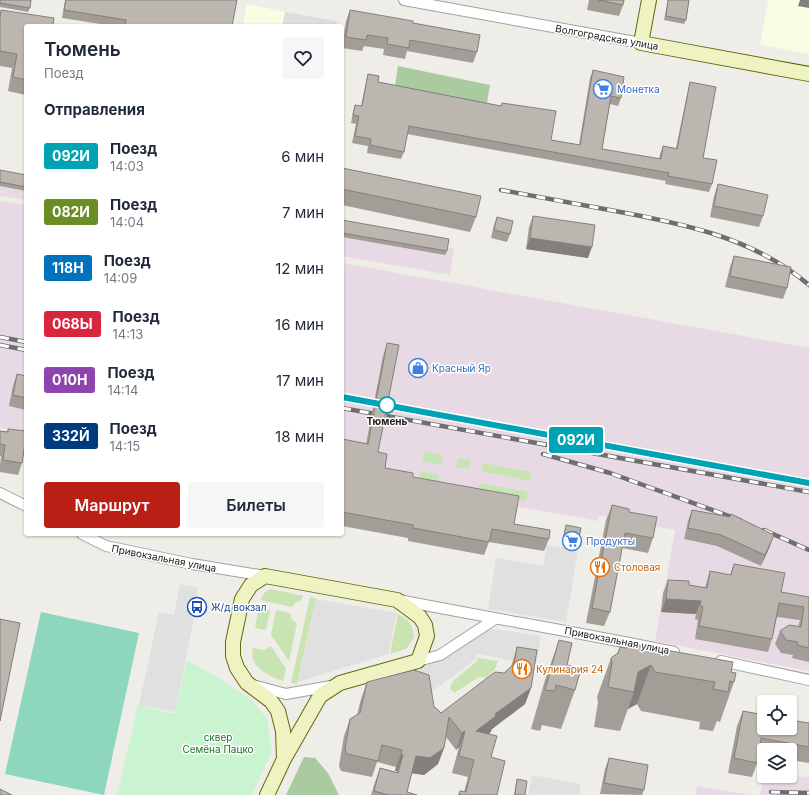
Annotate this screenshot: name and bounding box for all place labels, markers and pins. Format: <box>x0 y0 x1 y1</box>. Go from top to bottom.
supermarket icon: Монетка <box>592 78 614 100</box>
place label: Монетка <box>617 83 660 95</box>
shop icon: Красный Яр <box>407 357 429 379</box>
place label: Красный Яр <box>432 362 491 374</box>
marker: Тюмень <box>378 396 396 414</box>
place label: Тюмень <box>367 415 408 427</box>
supermarket icon: Продукты <box>561 530 583 552</box>
place label: Продукты <box>586 535 635 547</box>
restaurant icon: Столовая <box>589 556 611 578</box>
place label: Столовая <box>614 561 660 573</box>
bus stop icon: Ж/д вокзал <box>186 596 208 618</box>
place label: Ж/д вокзал <box>211 601 266 613</box>
restaurant icon: Кулинария 24 <box>511 658 533 680</box>
place label: Кулинария 24 <box>536 663 603 675</box>

